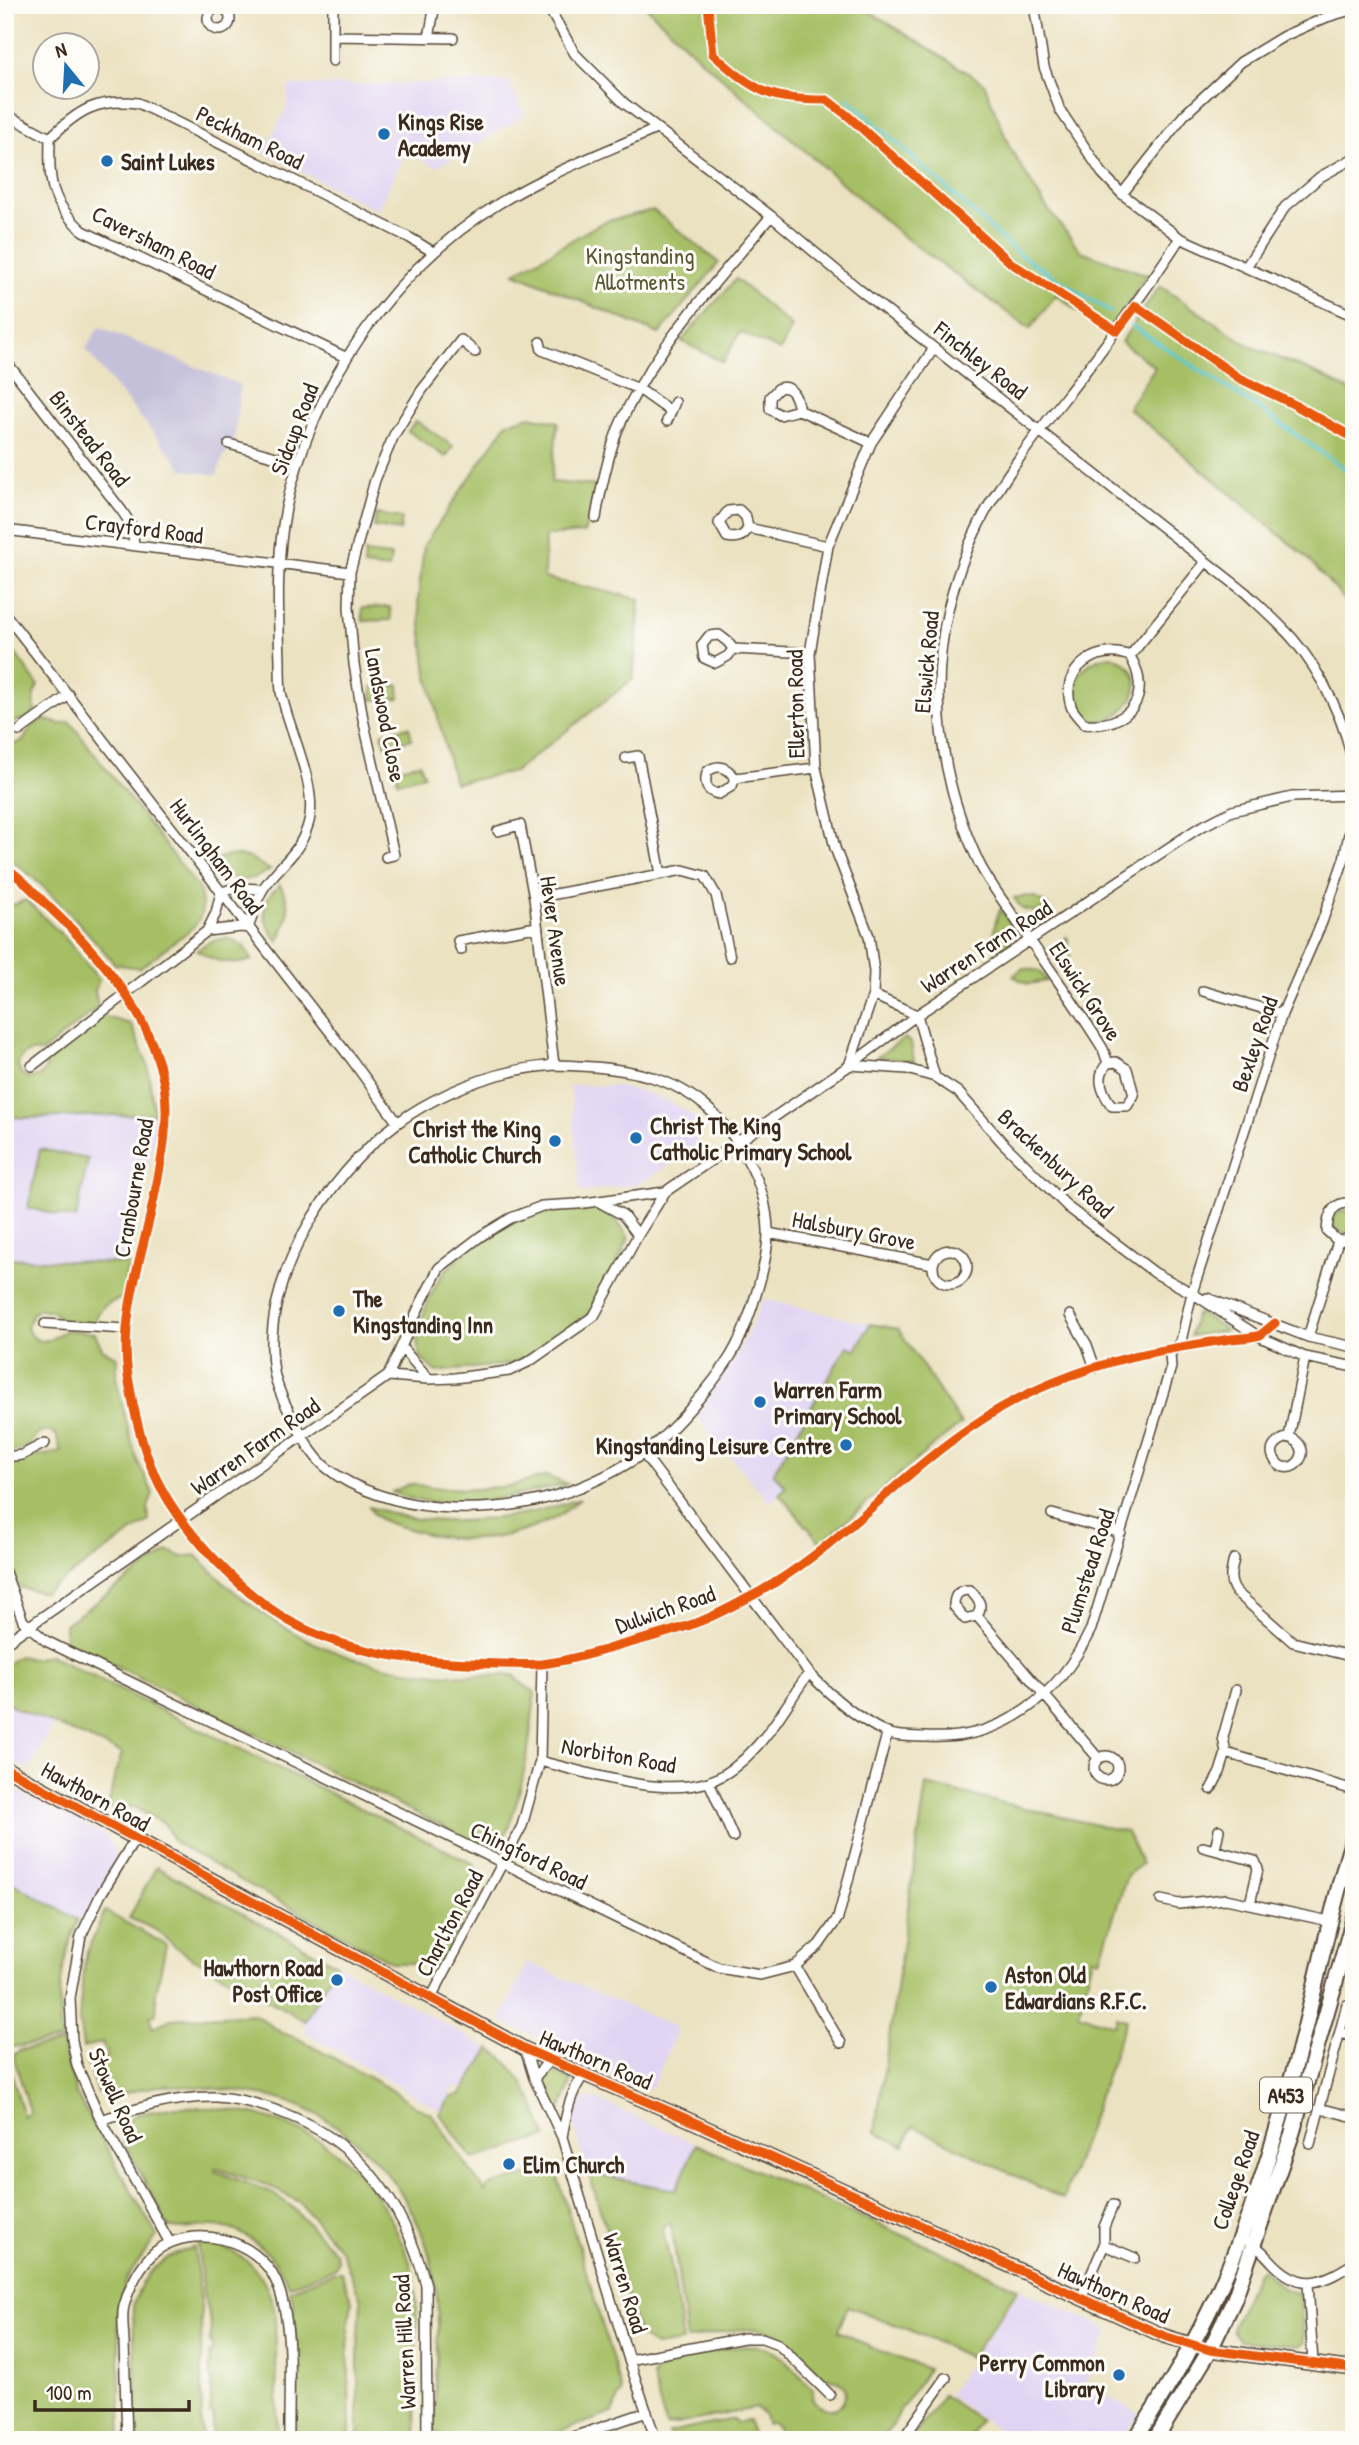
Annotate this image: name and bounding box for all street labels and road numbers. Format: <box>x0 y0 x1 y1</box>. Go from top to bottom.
street label: Peckham Road <box>191 98 309 176</box>
street label: Caversham Road <box>87 198 221 286</box>
street label: Finchley Road <box>927 313 1034 406</box>
street label: Sidcup Road <box>262 379 326 479</box>
street label: Binstead Road <box>43 383 137 493</box>
street label: Crayford Road <box>83 505 205 551</box>
street label: Elswick Road <box>906 610 946 714</box>
street label: Landswood Close <box>358 646 414 784</box>
street label: Ellerton Road <box>779 649 811 759</box>
street label: Hurlingham Road <box>163 792 271 920</box>
street label: Hever Avenue <box>533 874 579 988</box>
street label: Warren Farm Road <box>914 892 1058 1000</box>
street label: Elswick Grove <box>1042 936 1130 1046</box>
street label: Bexley Road <box>1223 992 1285 1096</box>
street label: Brackenbury Road <box>991 1101 1121 1225</box>
street label: Cranbourne Road <box>106 1116 160 1260</box>
street label: Halsbury Grove <box>790 1203 918 1257</box>
street label: Warren Farm Road <box>184 1390 326 1502</box>
street label: Plumstead Road <box>1052 1505 1122 1637</box>
street label: Dulwich Road <box>611 1577 719 1641</box>
street label: Norbiton Road <box>559 1730 679 1780</box>
street label: Hawthorn Road <box>36 1753 156 1839</box>
street label: Chingford Road <box>465 1813 593 1897</box>
street label: Charlton Road <box>408 1864 490 1982</box>
street label: Hawthorn Road <box>535 2021 657 2097</box>
street label: Stowell Road <box>81 2043 151 2147</box>
road number: A453 <box>1260 2078 1312 2112</box>
street label: College Road <box>1204 2126 1266 2234</box>
street label: Warren Road <box>596 2229 656 2337</box>
street label: Hawthorn Road <box>1053 2254 1175 2330</box>
street label: Warren Hill Road <box>385 2274 423 2410</box>

